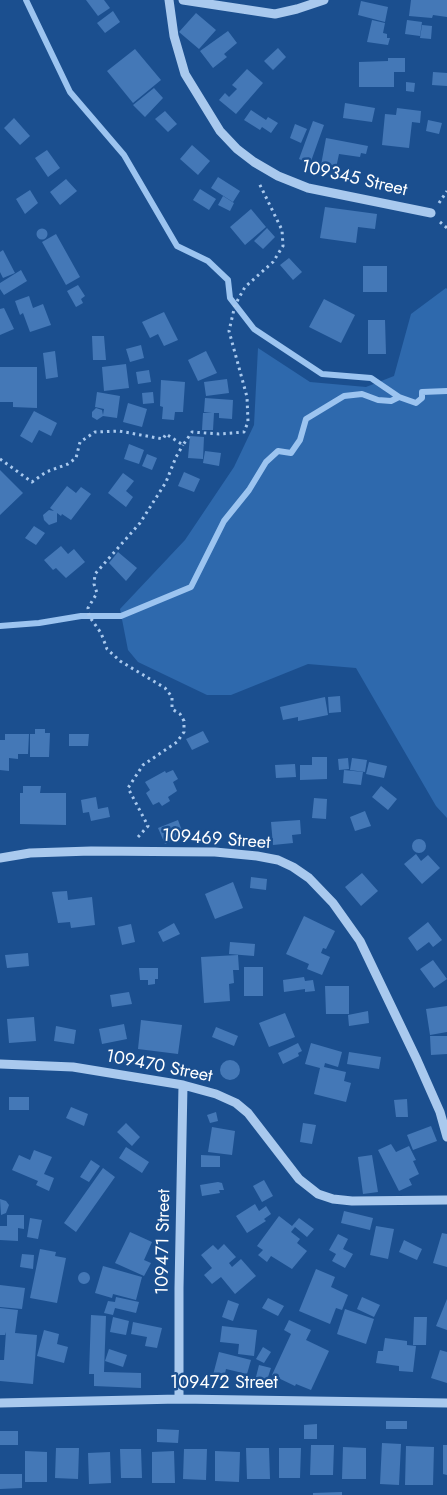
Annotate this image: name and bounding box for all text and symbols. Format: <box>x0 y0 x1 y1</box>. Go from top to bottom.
street label: 109345 Street <box>299 156 409 202</box>
street label: 109469 Street <box>161 825 271 855</box>
street label: 109470 Street <box>104 1046 214 1088</box>
street label: 109471 Street <box>152 1189 176 1295</box>
street label: 109472 Street <box>170 1373 278 1395</box>

